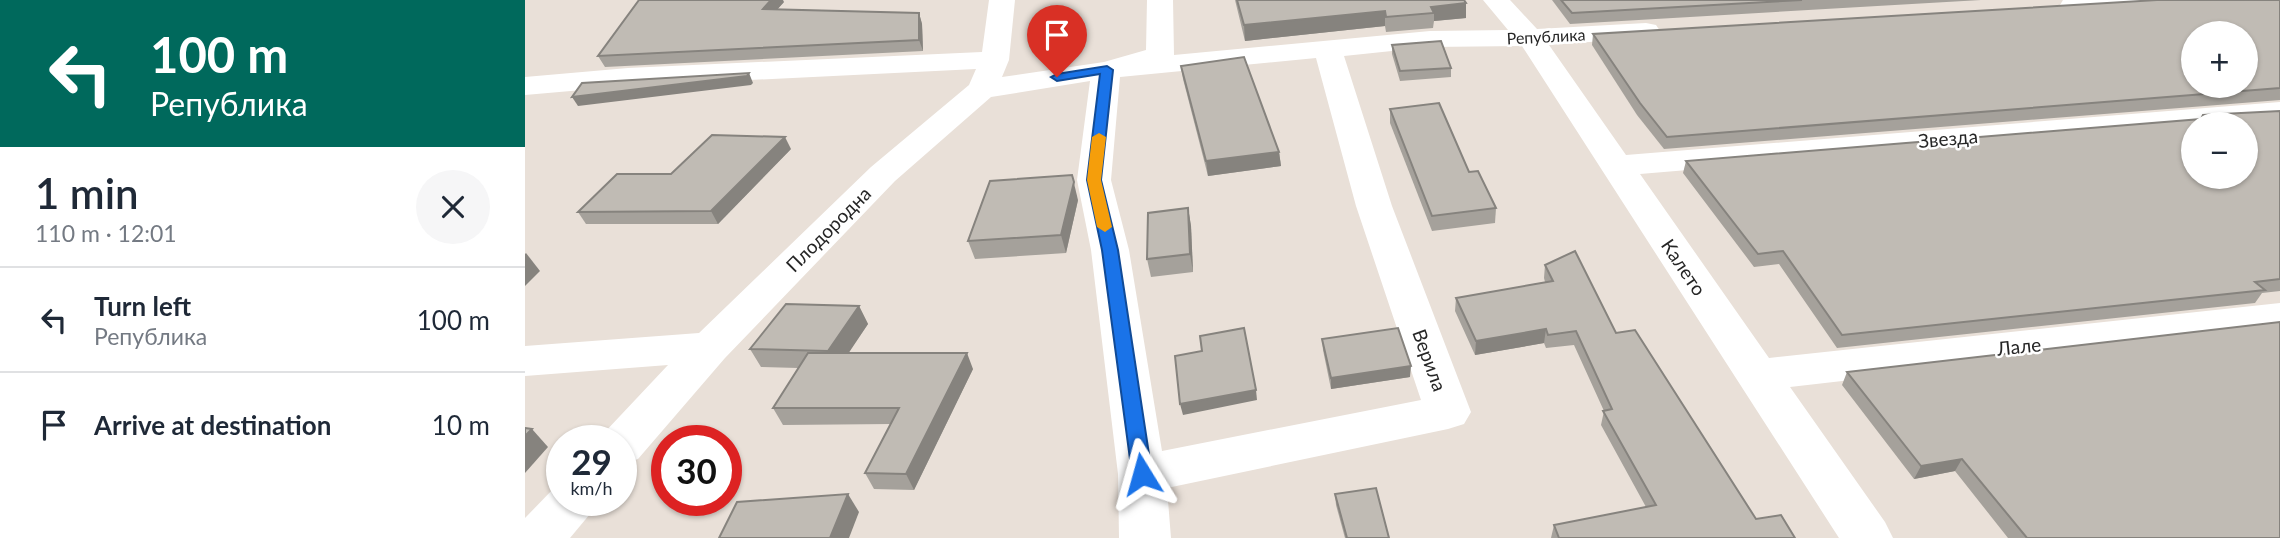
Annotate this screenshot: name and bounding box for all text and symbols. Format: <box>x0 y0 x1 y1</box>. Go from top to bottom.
pin <box>1027 5 1087 77</box>
icon: arrive <box>1038 16 1076 54</box>
map controls <box>2181 21 2258 189</box>
button: + <box>2181 21 2258 98</box>
street label: Република <box>1506 24 1586 48</box>
text: 100 m <box>150 25 288 83</box>
icon: left <box>35 28 126 119</box>
text: Република <box>150 84 308 123</box>
button: − <box>2181 112 2258 189</box>
street label: Звезда <box>1917 124 1979 152</box>
text: 1 min <box>35 168 139 218</box>
button: close <box>416 170 490 244</box>
street label: Плодородна <box>781 182 875 276</box>
text: 110 m · 12:01 <box>35 219 177 247</box>
street label: Калето <box>1657 234 1711 300</box>
text: Turn left <box>94 290 191 322</box>
icon: left <box>35 301 73 339</box>
text: 100 m <box>417 304 490 336</box>
text: Република <box>94 322 207 350</box>
street label: Верила <box>1408 326 1452 394</box>
street label: Лале <box>1995 332 2042 360</box>
icon: arrive <box>35 406 73 444</box>
text: Arrive at destination <box>94 409 331 441</box>
text: 10 m <box>432 409 490 441</box>
speed limit sign: 30 <box>651 425 742 516</box>
position arrow <box>1105 437 1179 511</box>
text: 29 <box>571 440 612 482</box>
text: km/h <box>570 477 613 499</box>

